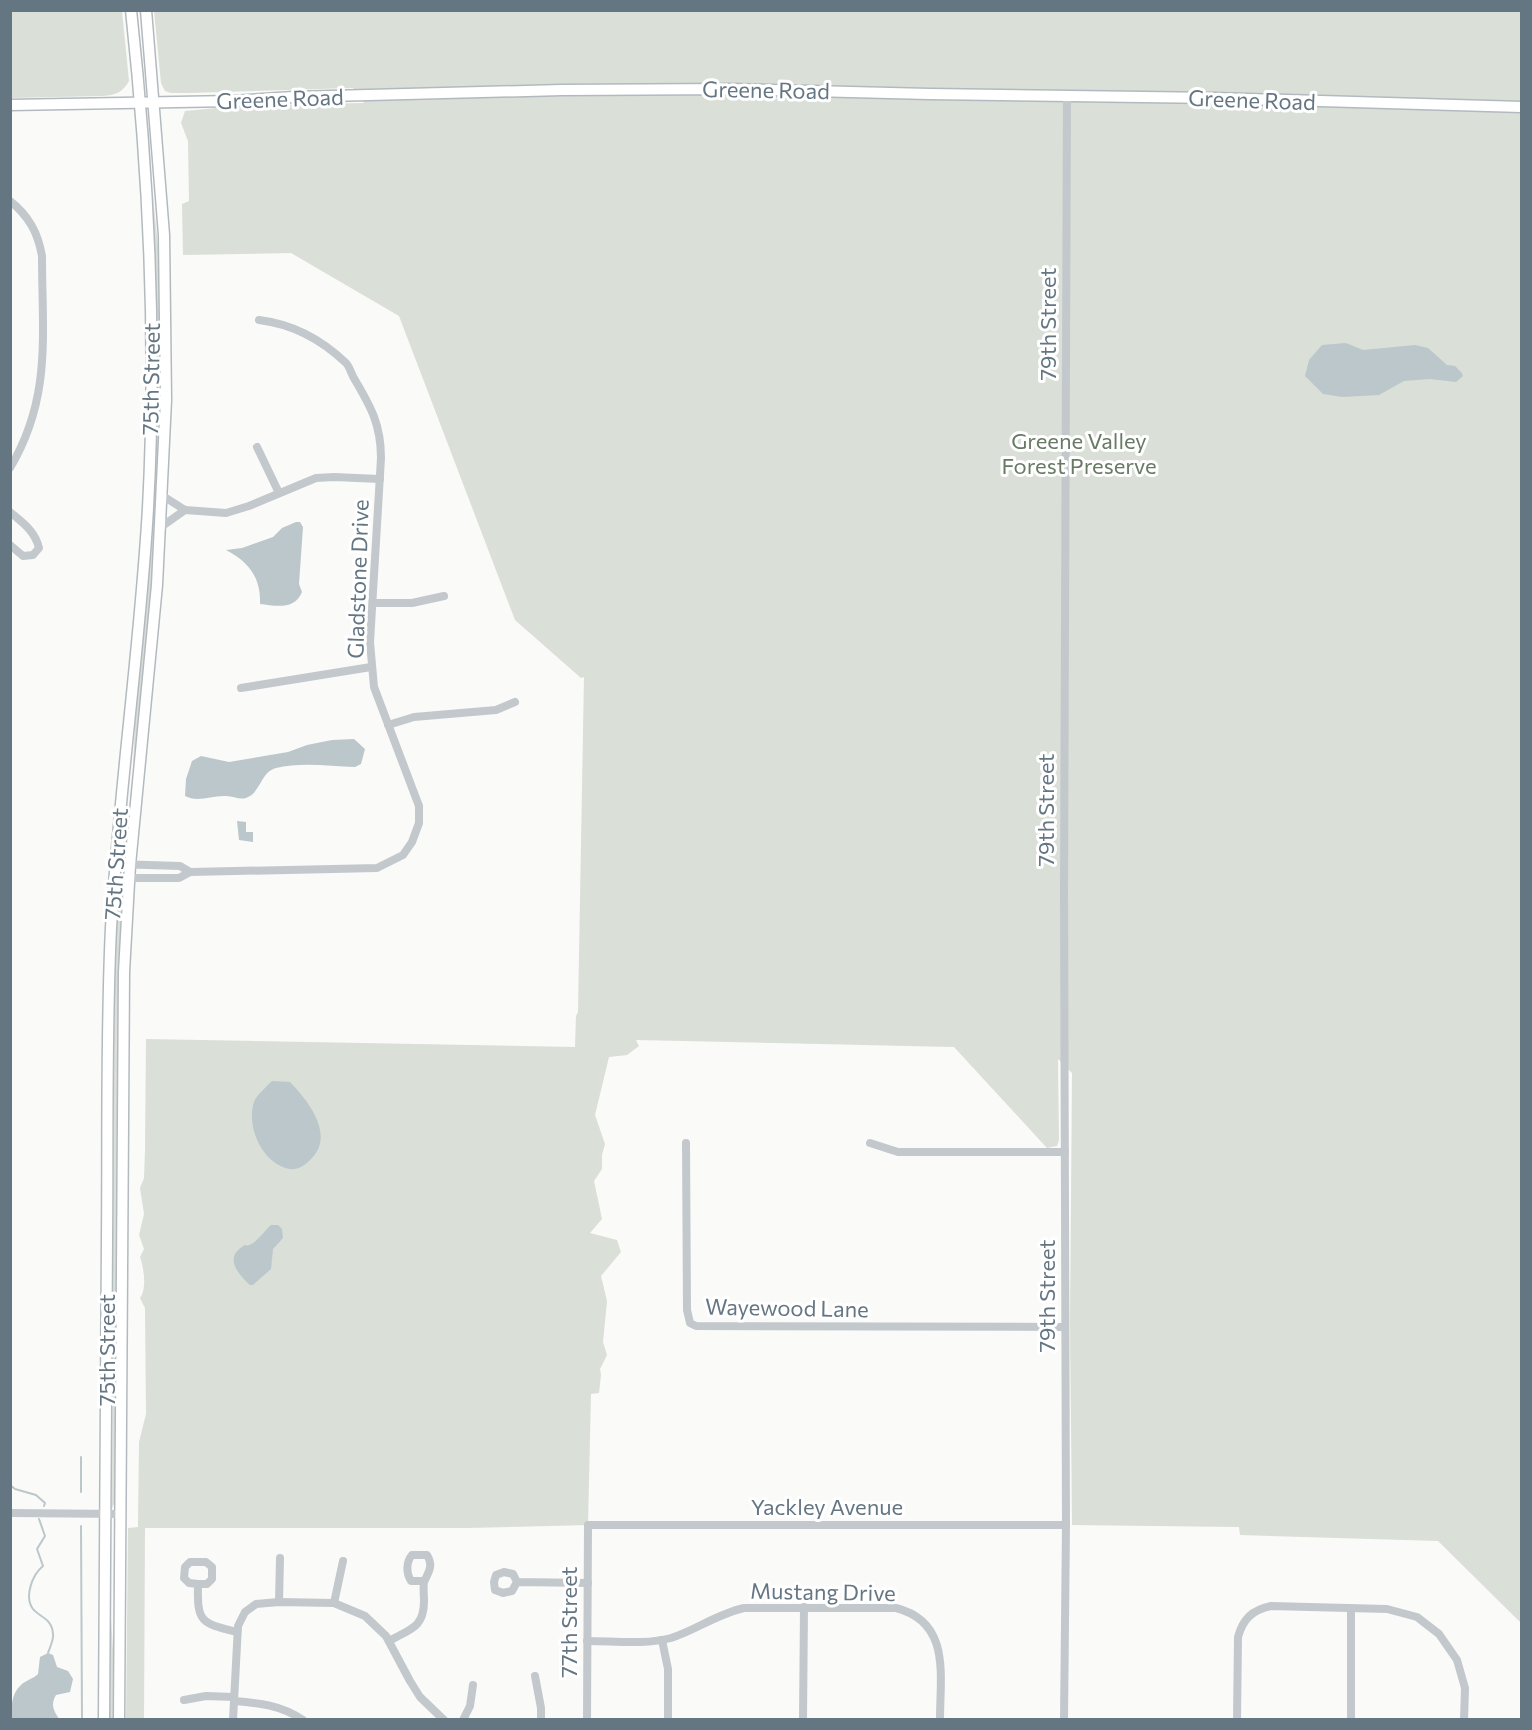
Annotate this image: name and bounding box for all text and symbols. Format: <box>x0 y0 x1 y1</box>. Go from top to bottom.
street label: Greene Road <box>702 75 830 104</box>
street label: Greene Road <box>216 83 344 114</box>
street label: Greene Road <box>1188 84 1316 115</box>
street label: 79th Street <box>1034 268 1061 380</box>
street label: 75th Street <box>136 323 165 435</box>
park label: Greene Valley Forest Preserve <box>1001 427 1157 479</box>
street label: Gladstone Drive <box>341 499 374 659</box>
street label: 79th Street <box>1032 754 1059 866</box>
street label: 75th Street <box>98 807 133 921</box>
street label: 79th Street <box>1033 1240 1060 1352</box>
street label: Wayewood Lane <box>705 1293 869 1322</box>
street label: 75th Street <box>93 1294 120 1406</box>
street label: Yackley Avenue <box>751 1493 903 1520</box>
street label: 77th Street <box>555 1566 582 1678</box>
street label: Mustang Drive <box>750 1577 896 1606</box>

